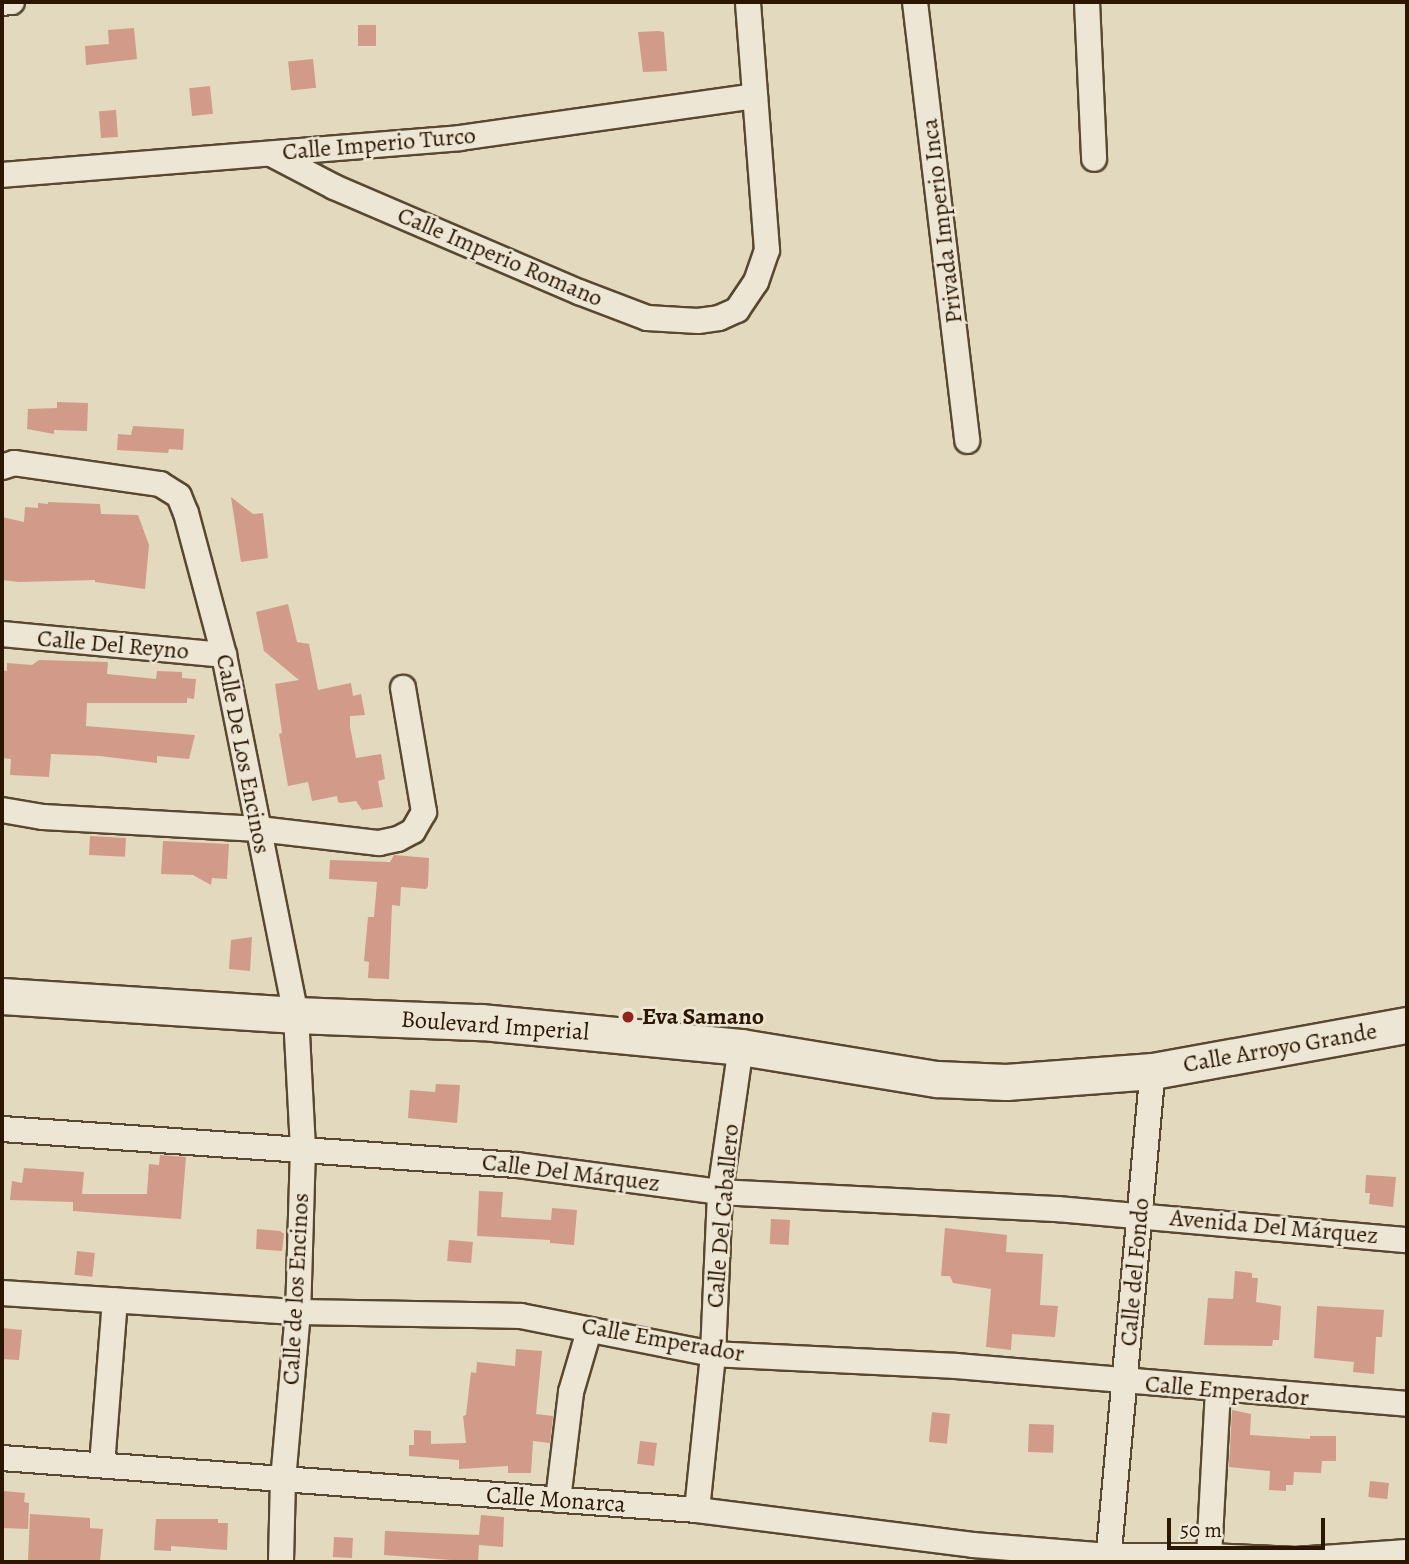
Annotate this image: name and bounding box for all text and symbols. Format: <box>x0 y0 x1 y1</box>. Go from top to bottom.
street label: Privada Imperio Inca <box>915 117 969 325</box>
street label: Calle Imperio Turco <box>281 121 477 167</box>
street label: Calle Imperio Romano <box>393 201 607 313</box>
street label: Calle Del Reyno <box>36 624 190 666</box>
street label: Calle De Los Encinos <box>210 652 276 856</box>
place label: Eva Samano <box>642 1003 764 1031</box>
street label: Boulevard Imperial <box>400 1005 590 1047</box>
marker: Eva Samano <box>620 1009 636 1025</box>
street label: Calle Arroyo Grande <box>1181 1017 1379 1079</box>
street label: Calle Del Caballero <box>701 1123 745 1309</box>
street label: Calle Del Márquez <box>480 1148 662 1198</box>
street label: Calle de los Encinos <box>277 1192 315 1386</box>
street label: Calle del Fondo <box>1114 1197 1156 1347</box>
street label: Avenida Del Márquez <box>1169 1204 1379 1250</box>
street label: Calle Emperador <box>580 1312 746 1368</box>
street label: Calle Emperador <box>1144 1369 1310 1413</box>
street label: Calle Monarca <box>485 1481 627 1519</box>
scale bar <box>1171 1504 1328 1548</box>
text: 50 m <box>1180 1516 1222 1544</box>

